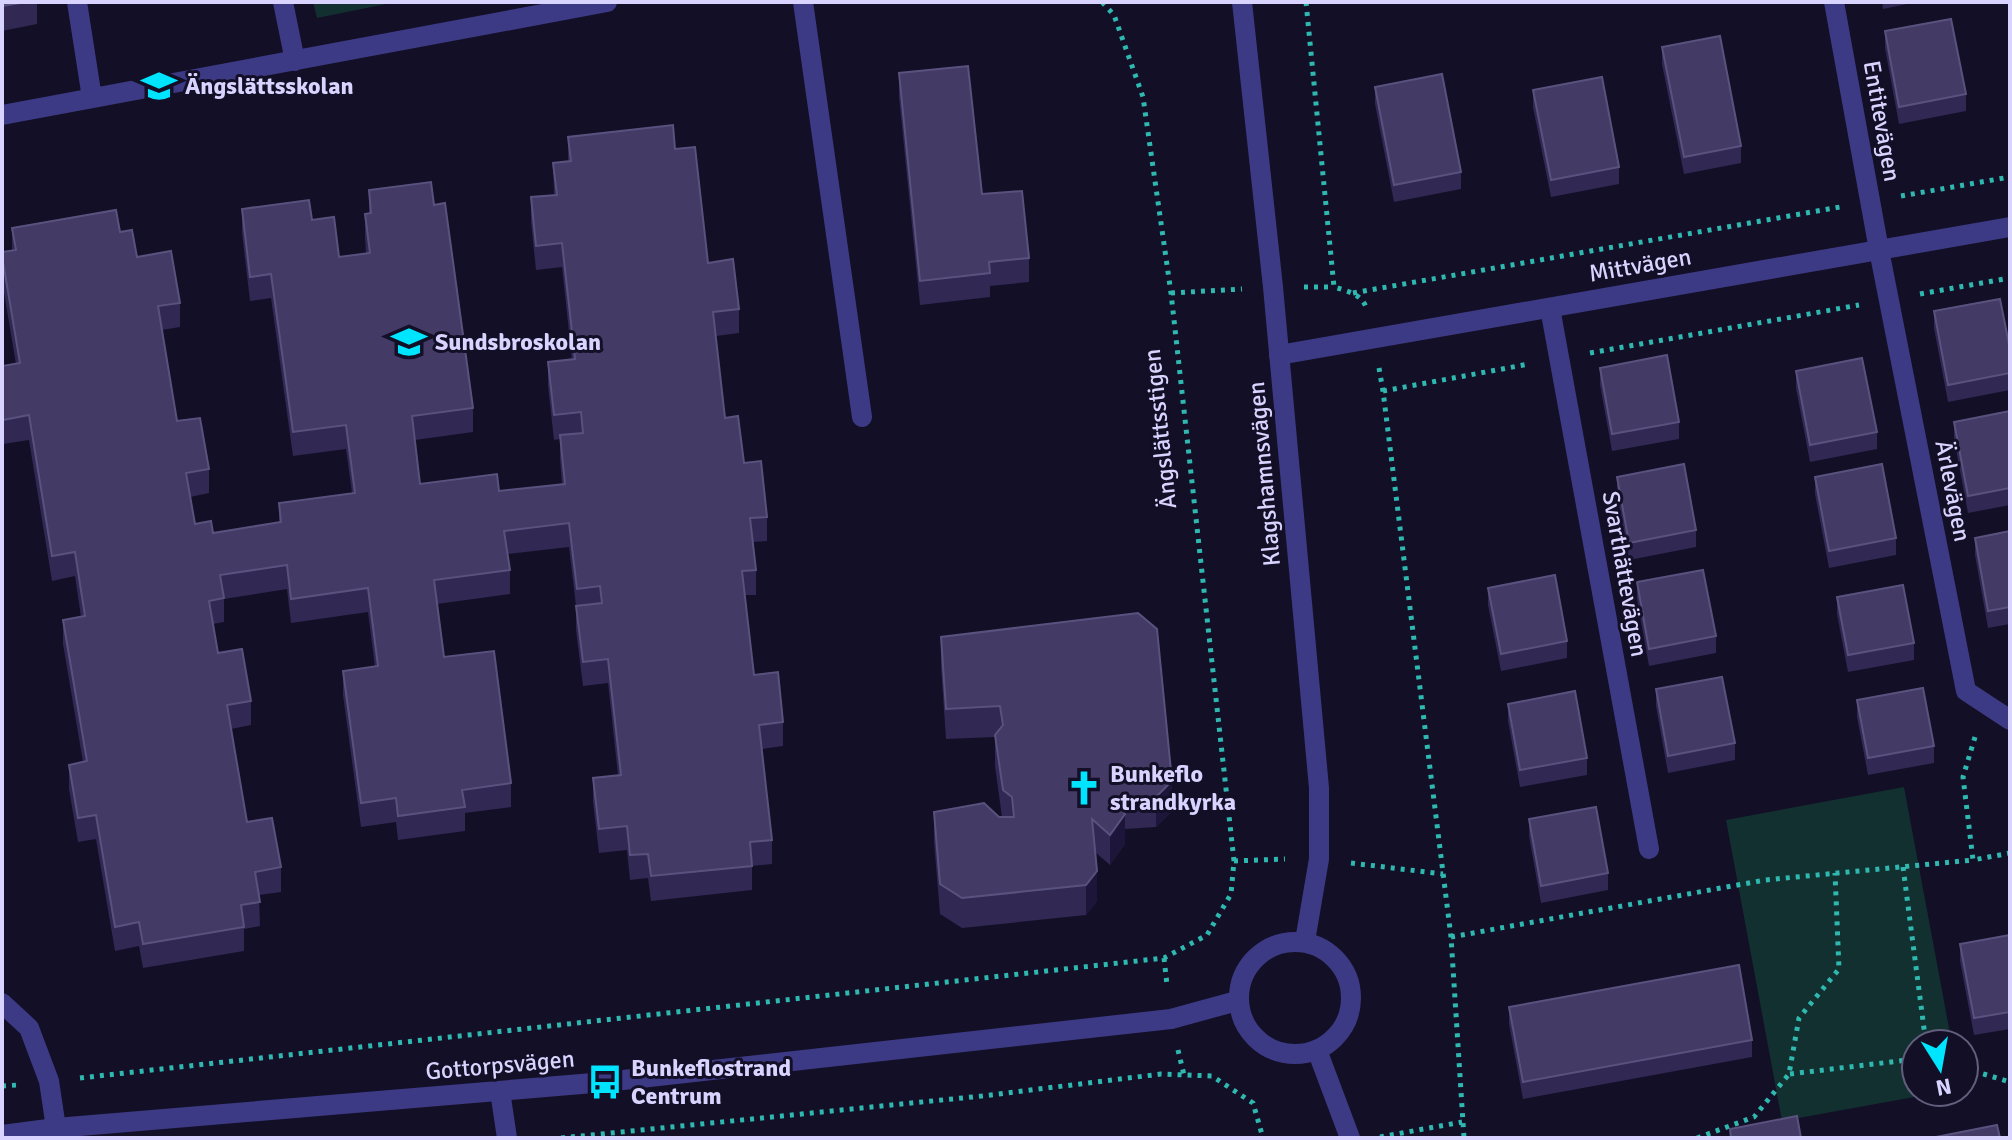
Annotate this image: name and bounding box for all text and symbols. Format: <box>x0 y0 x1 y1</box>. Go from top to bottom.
street label: Entitevägen <box>1857 58 1907 184</box>
school or university icon: Ängslättsskolan <box>140 67 178 105</box>
place label: Ängslättsskolan <box>185 71 354 101</box>
street label: Mittvägen <box>1586 241 1694 289</box>
school or university icon: Sundsbroskolan <box>390 323 428 361</box>
place label: Sundsbroskolan <box>435 327 601 357</box>
street label: Ängslättsstigen <box>1137 348 1183 510</box>
street label: Klagshamnsvägen <box>1241 380 1287 568</box>
street label: Ärlevägen <box>1928 438 1978 544</box>
street label: Svarthättevägen <box>1596 489 1654 659</box>
place label: Bunkeflo strandkyrka <box>1110 759 1236 817</box>
church icon: Bunkeflo strandkyrka <box>1065 769 1103 807</box>
north arrow <box>1900 1028 1980 1108</box>
street label: Gottorpsvägen <box>424 1044 576 1086</box>
place label: Bunkeflostrand Centrum <box>631 1053 791 1111</box>
bus stop icon: Bunkeflostrand Centrum <box>586 1063 624 1101</box>
text: N <box>1934 1072 1954 1102</box>

